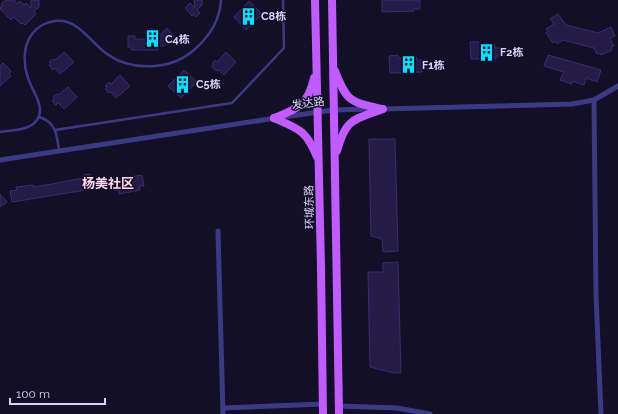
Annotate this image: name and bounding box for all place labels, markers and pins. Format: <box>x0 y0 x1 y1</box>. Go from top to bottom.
building icon: C8栋 <box>238 6 258 26</box>
place label: C8栋 <box>261 10 286 23</box>
building icon: C4栋 <box>142 29 162 49</box>
place label: C4栋 <box>165 33 190 46</box>
building icon: F2栋 <box>477 42 497 62</box>
place label: F2栋 <box>500 46 523 59</box>
building icon: F1栋 <box>399 55 419 75</box>
place label: F1栋 <box>422 59 445 72</box>
building icon: C5栋 <box>173 74 193 94</box>
place label: C5栋 <box>196 78 221 91</box>

